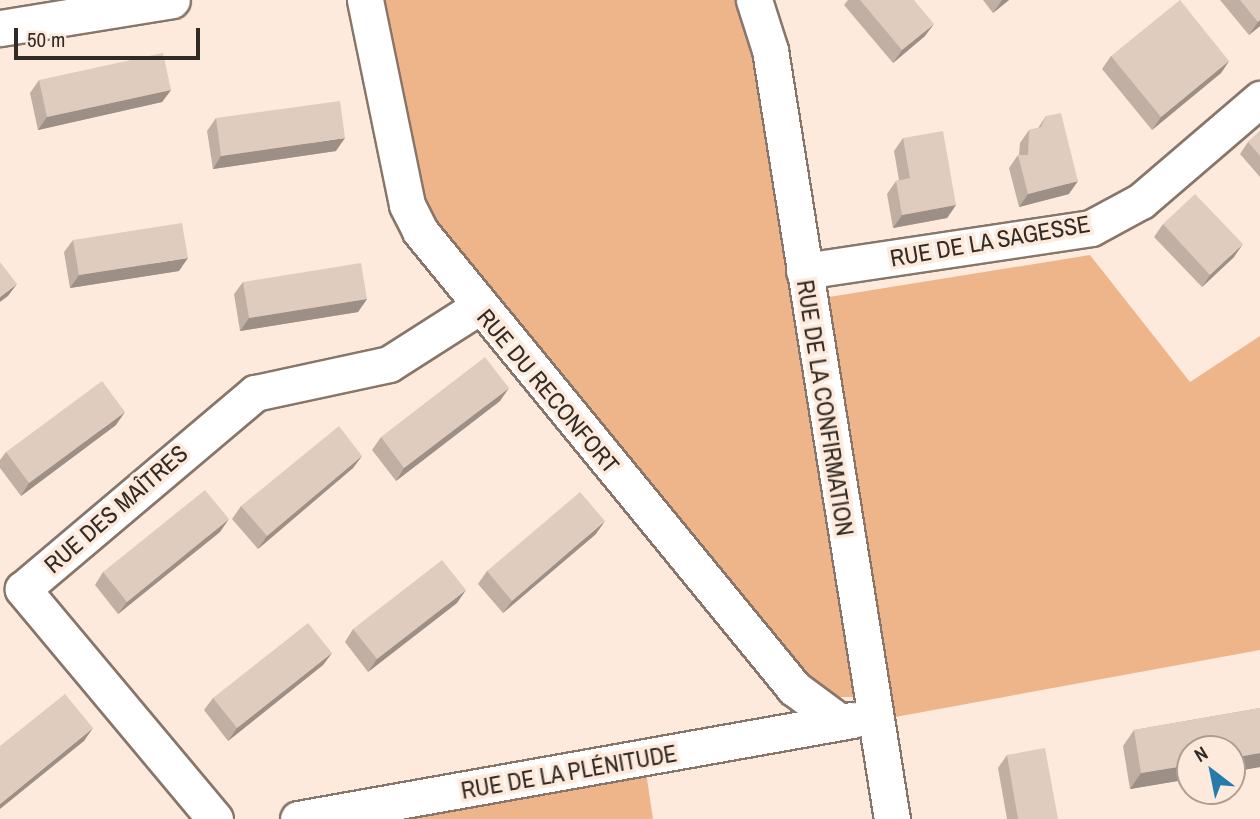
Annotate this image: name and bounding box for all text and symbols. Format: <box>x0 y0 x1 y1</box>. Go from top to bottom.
scale bar <box>18 14 203 58</box>
text: 50 m <box>27 25 65 54</box>
street label: RUE DE LA SAGESSE <box>887 209 1093 273</box>
street label: RUE DE LA CONFIRMATION <box>790 277 860 539</box>
street label: RUE DU RECONFORT <box>471 303 625 479</box>
street label: RUE DES MAÎTRES <box>38 439 194 579</box>
north arrow <box>1176 735 1246 805</box>
street label: RUE DE LA PLÉNITUDE <box>458 739 680 805</box>
text: N <box>1189 740 1213 768</box>

